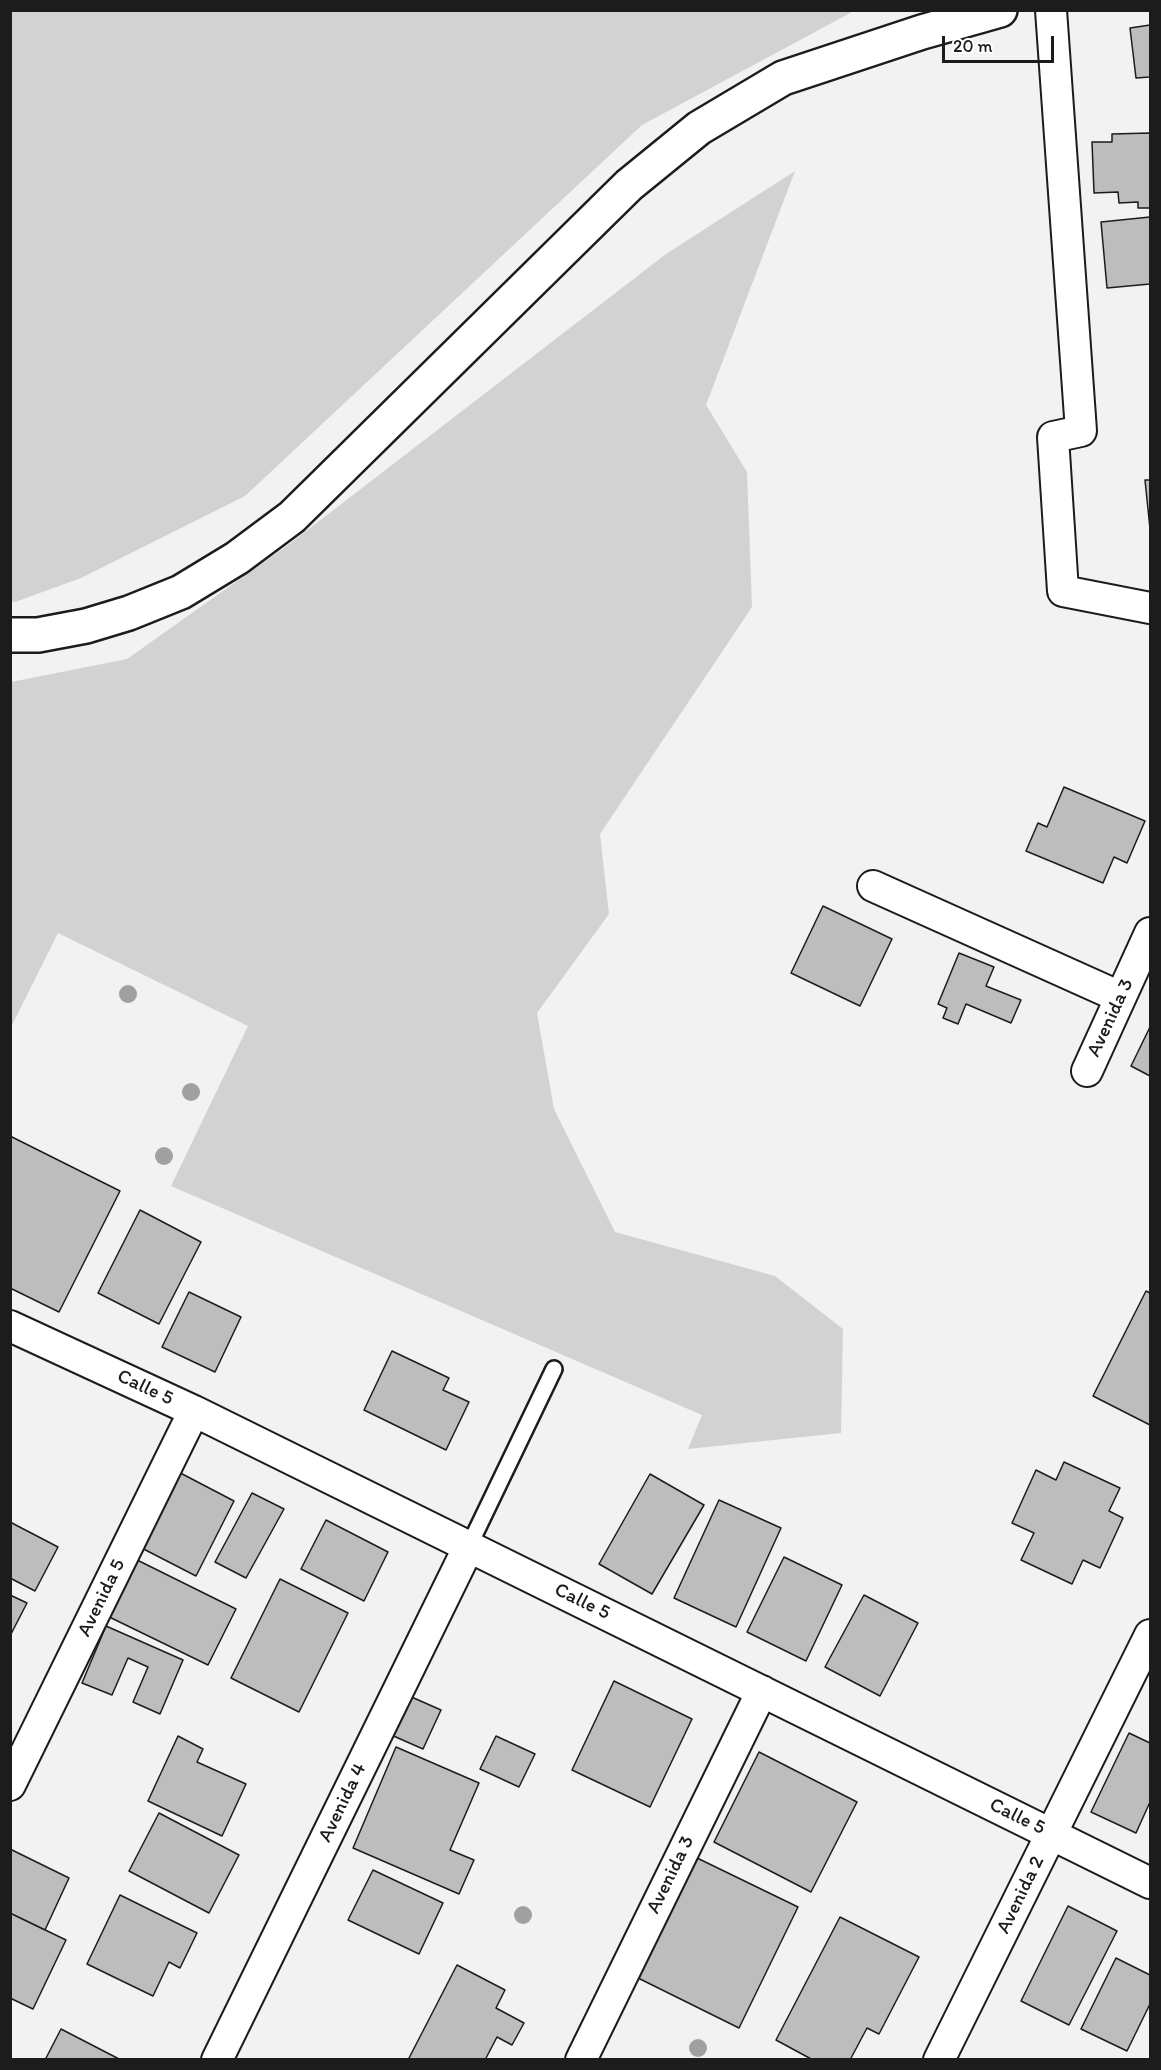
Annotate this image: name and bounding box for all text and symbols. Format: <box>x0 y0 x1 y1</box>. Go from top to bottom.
scale bar <box>945 24 1058 62</box>
text: 20 m <box>953 35 993 57</box>
street label: Avenida 3 <box>1082 975 1140 1061</box>
street label: Calle 5 <box>113 1365 177 1411</box>
street label: Avenida 5 <box>73 1555 131 1641</box>
street label: Calle 5 <box>550 1578 614 1626</box>
street label: Avenida 4 <box>314 1760 372 1846</box>
street label: Calle 5 <box>985 1793 1049 1841</box>
street label: Avenida 3 <box>642 1832 700 1918</box>
street label: Avenida 2 <box>992 1852 1050 1938</box>

